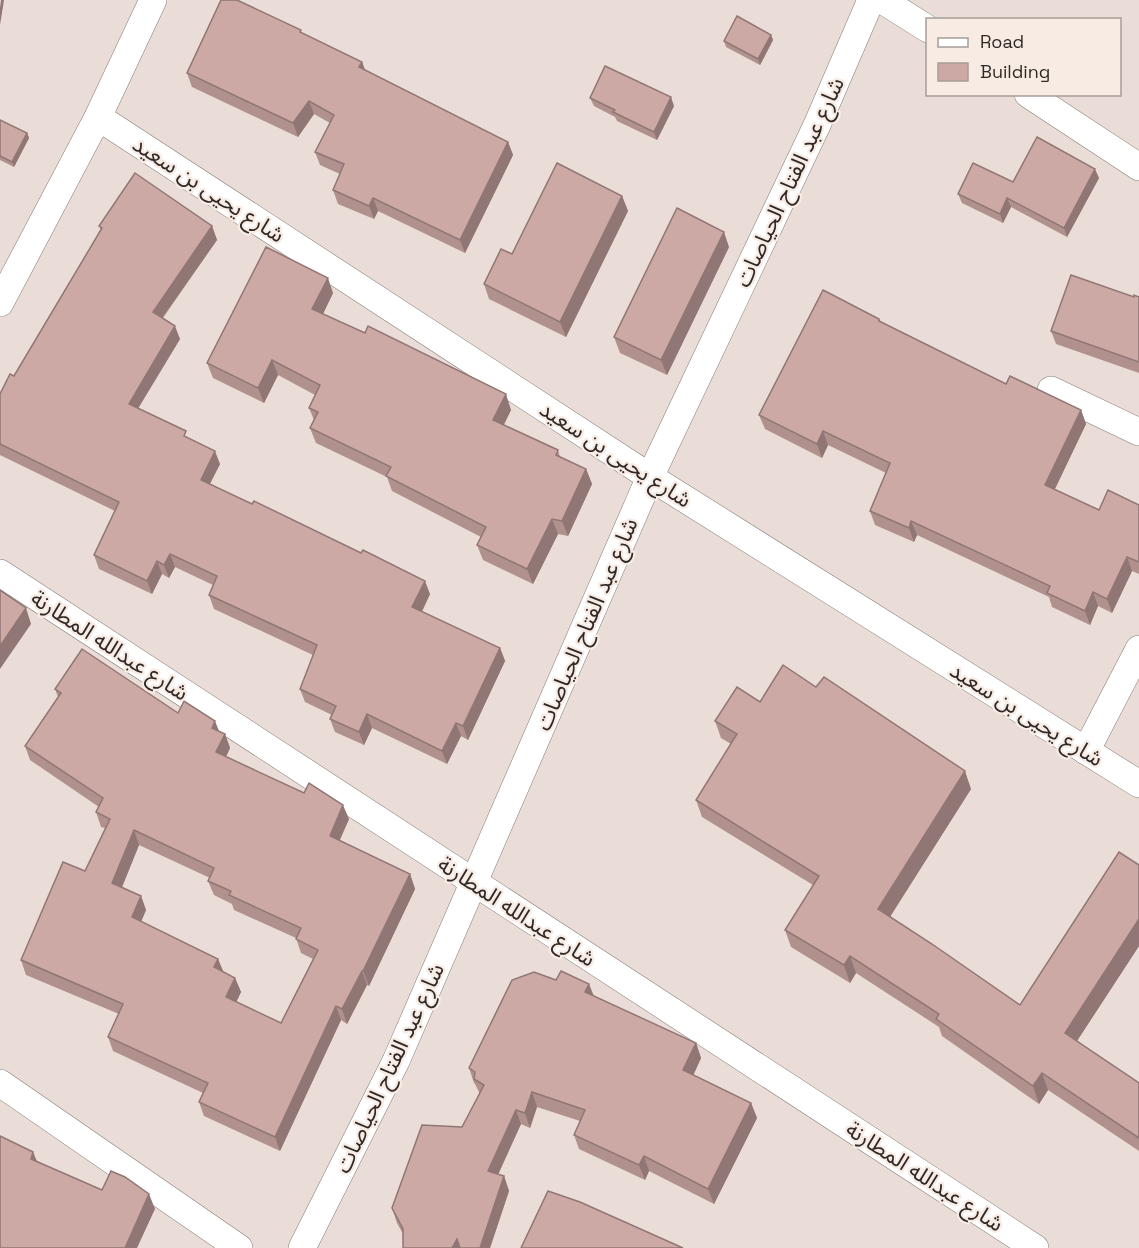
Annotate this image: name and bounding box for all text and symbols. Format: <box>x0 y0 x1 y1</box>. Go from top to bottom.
legend <box>926 18 1121 96</box>
text: Road <box>980 30 1024 53</box>
text: Building <box>980 60 1050 83</box>
street label: شارع عبد الفتاح الحياصات <box>728 73 853 293</box>
street label: شارع يحيى بن سعيد <box>126 129 290 251</box>
street label: شارع يحيى بن سعيد <box>533 394 697 516</box>
street label: شارع عبد الفتاح الحياصات <box>528 513 646 736</box>
street label: شارع عبدالله المطارنة <box>24 584 194 709</box>
street label: شارع يحيى بن سعيد <box>944 656 1109 775</box>
street label: شارع عبدالله المطارنة <box>431 850 601 975</box>
street label: شارع عبد الفتاح الحياصات <box>328 959 453 1179</box>
street label: شارع عبدالله المطارنة <box>839 1115 1009 1240</box>

